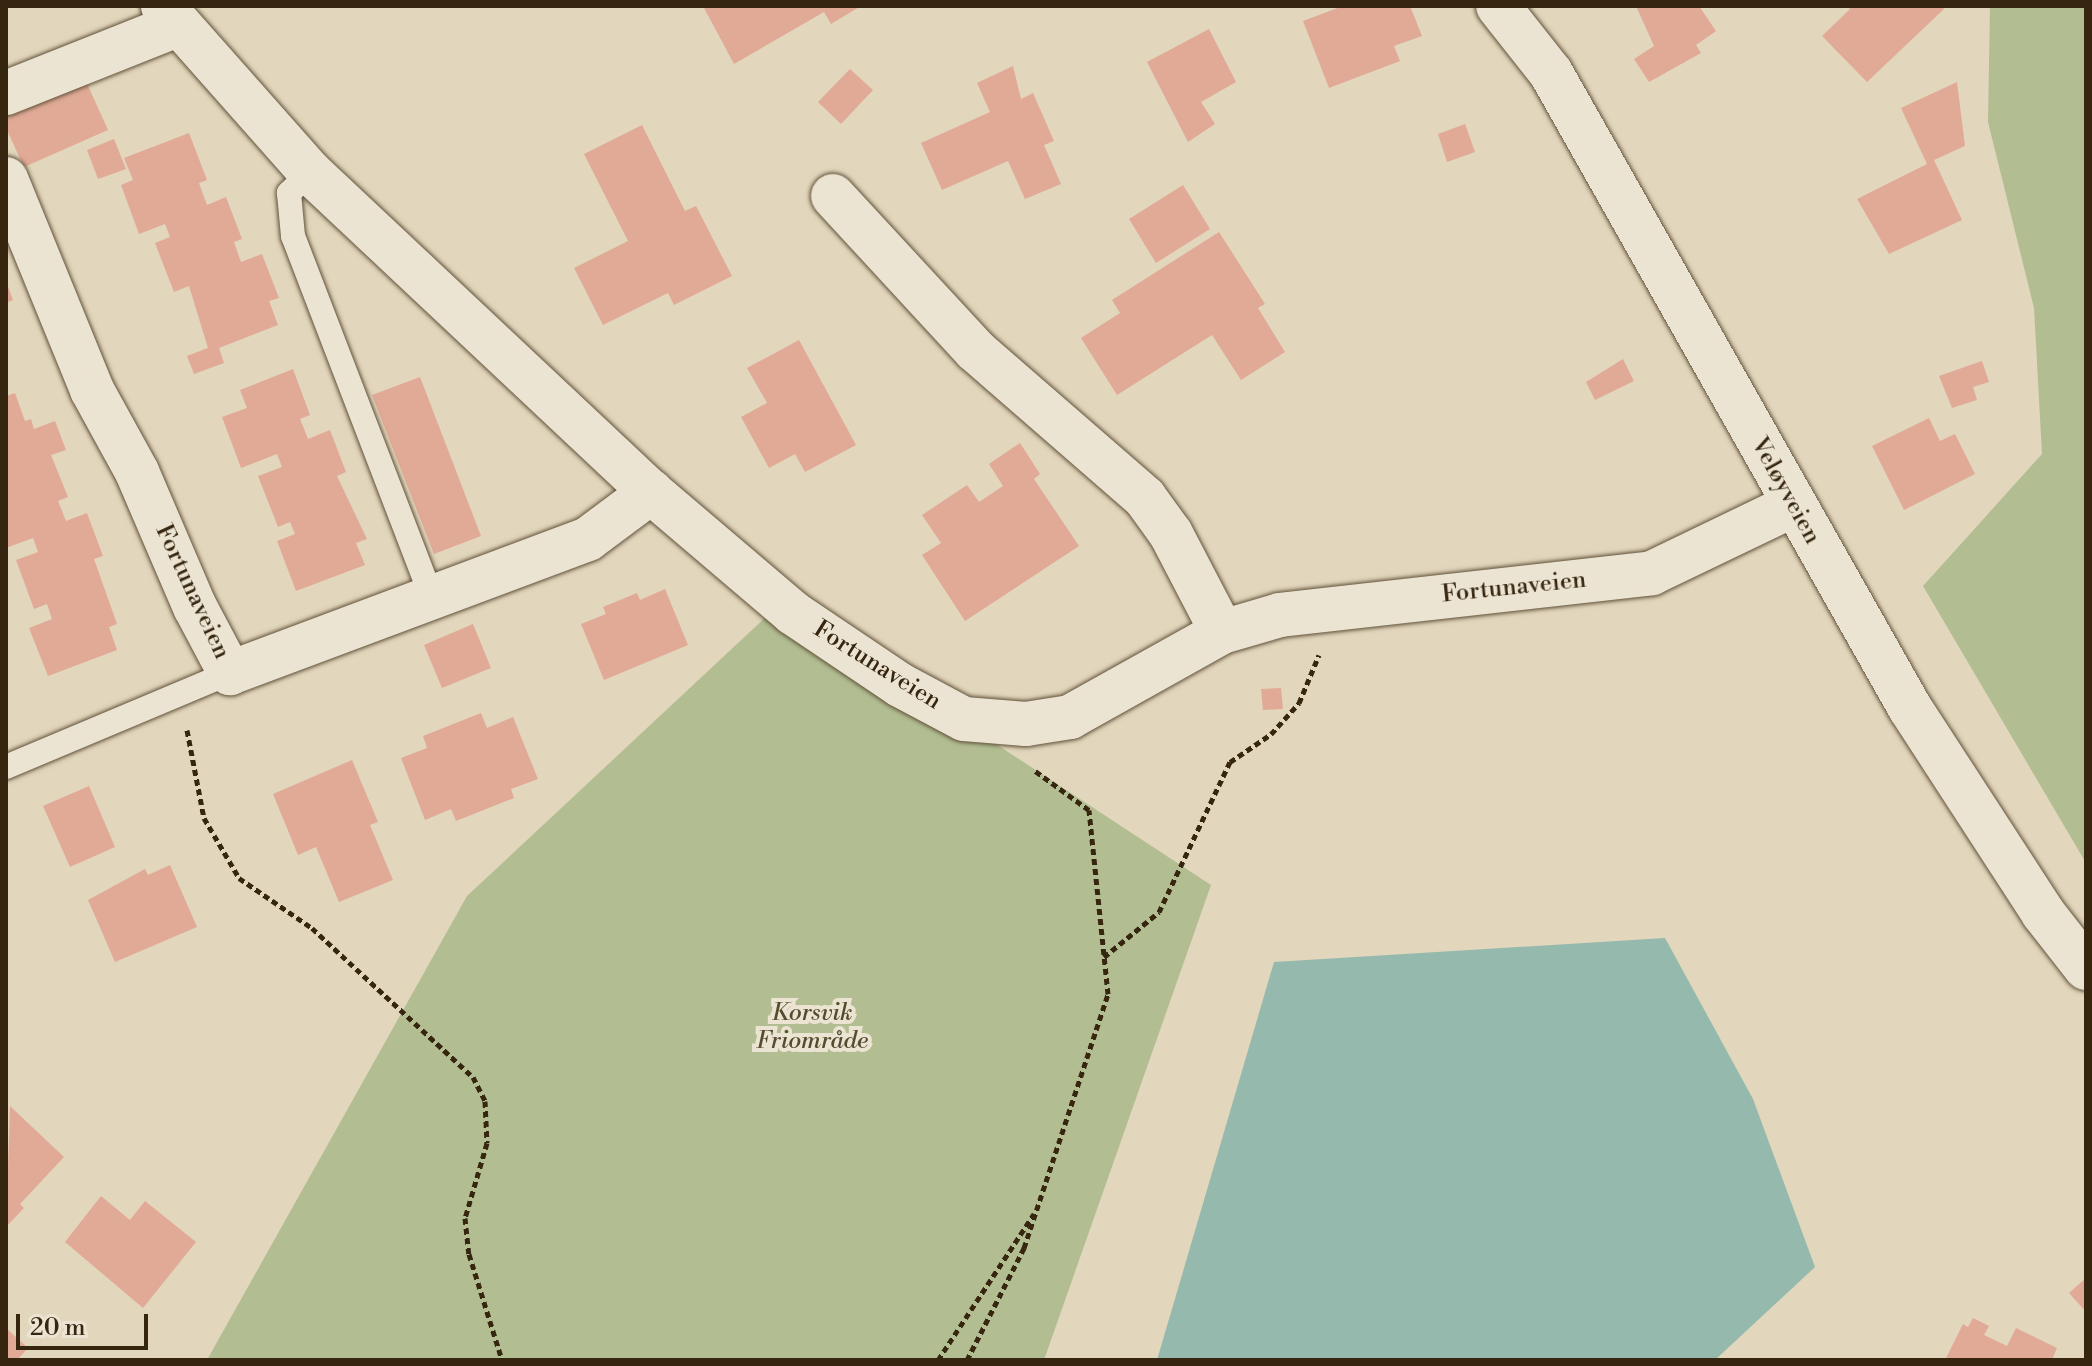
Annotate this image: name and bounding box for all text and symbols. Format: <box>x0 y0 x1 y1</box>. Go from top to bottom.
street label: Veløyveien <box>1744 433 1826 549</box>
street label: Fortunaveien <box>148 520 236 664</box>
street label: Fortunaveien <box>1440 566 1588 610</box>
street label: Fortunaveien <box>808 615 946 717</box>
park label: Korsvik Friområde <box>756 1000 868 1056</box>
scale bar <box>20 1298 152 1348</box>
text: 20 m <box>30 1313 86 1343</box>

